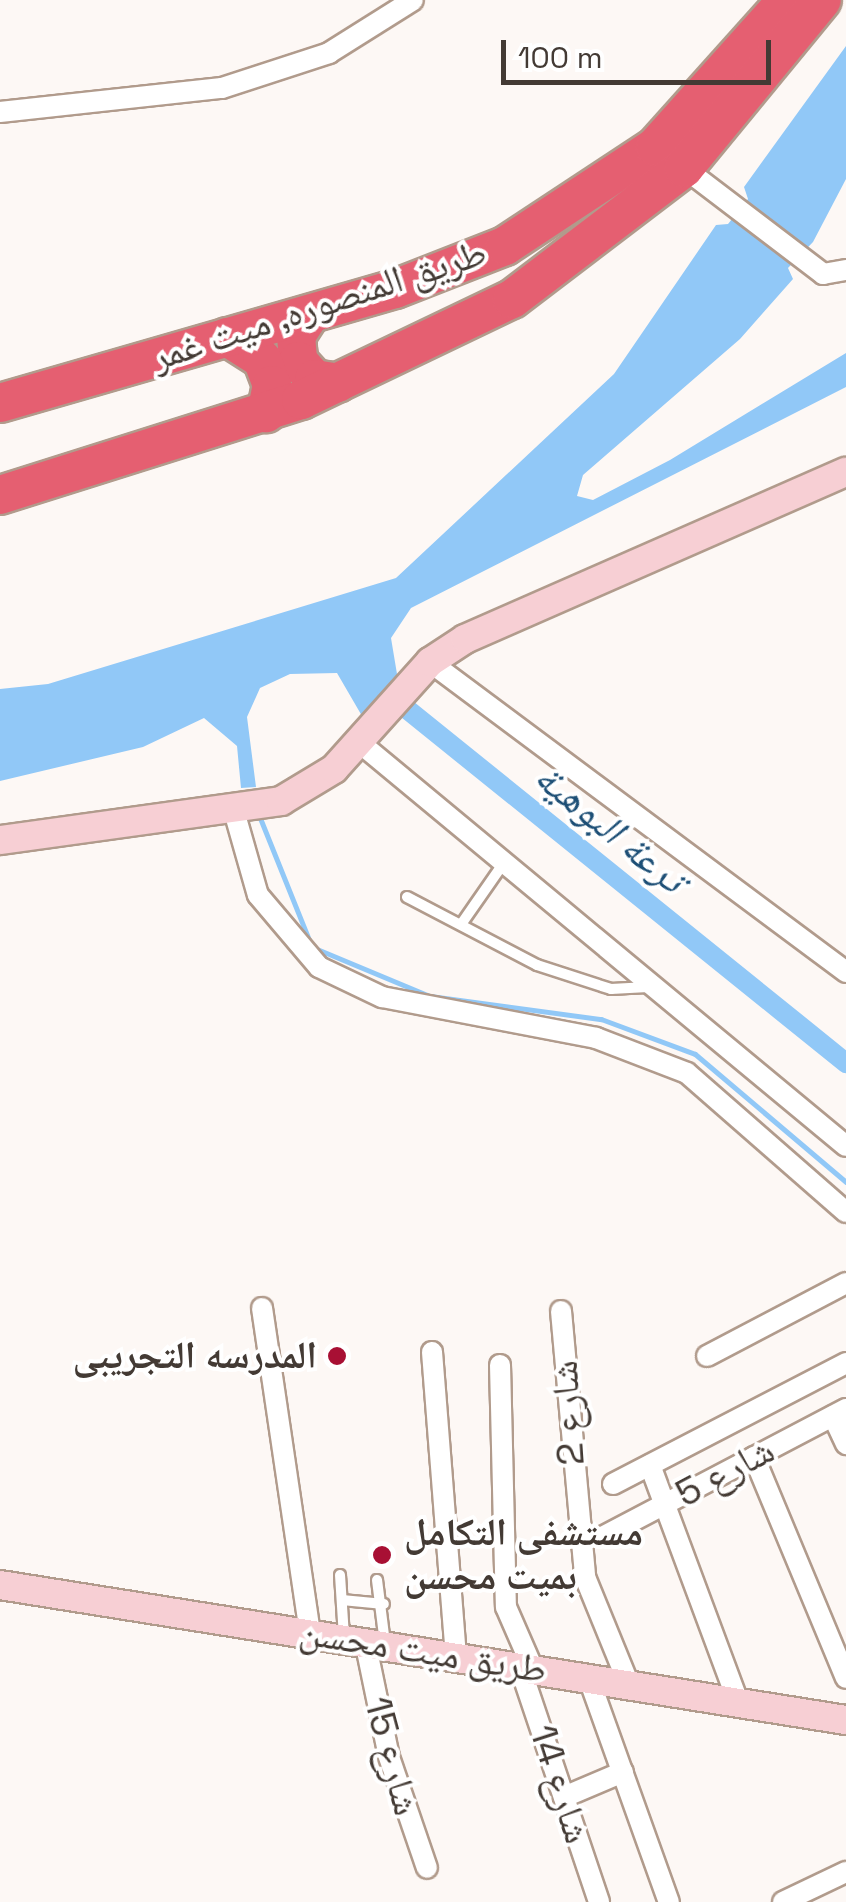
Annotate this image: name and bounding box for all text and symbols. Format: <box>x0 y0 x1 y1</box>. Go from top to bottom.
scale bar <box>506 20 776 82</box>
text: 100 m <box>518 38 603 77</box>
street label: طريق المنصوره, ميت غمر <box>145 229 493 381</box>
water label: ترعة البوهية <box>525 753 695 903</box>
place label: المدرسه التجريبى <box>73 1333 317 1379</box>
marker: المدرسه التجريبى <box>326 1345 348 1367</box>
street label: شارع 2 <box>542 1359 594 1467</box>
street label: شارع 5 <box>668 1427 782 1517</box>
place label: مستشفى التكامل بميت محسن <box>404 1510 643 1600</box>
marker: مستشفى التكامل بميت محسن <box>369 1542 395 1568</box>
street label: طريق ميت محسن <box>296 1609 550 1693</box>
street label: شارع 15 <box>354 1692 430 1820</box>
street label: شارع 14 <box>520 1719 600 1849</box>

